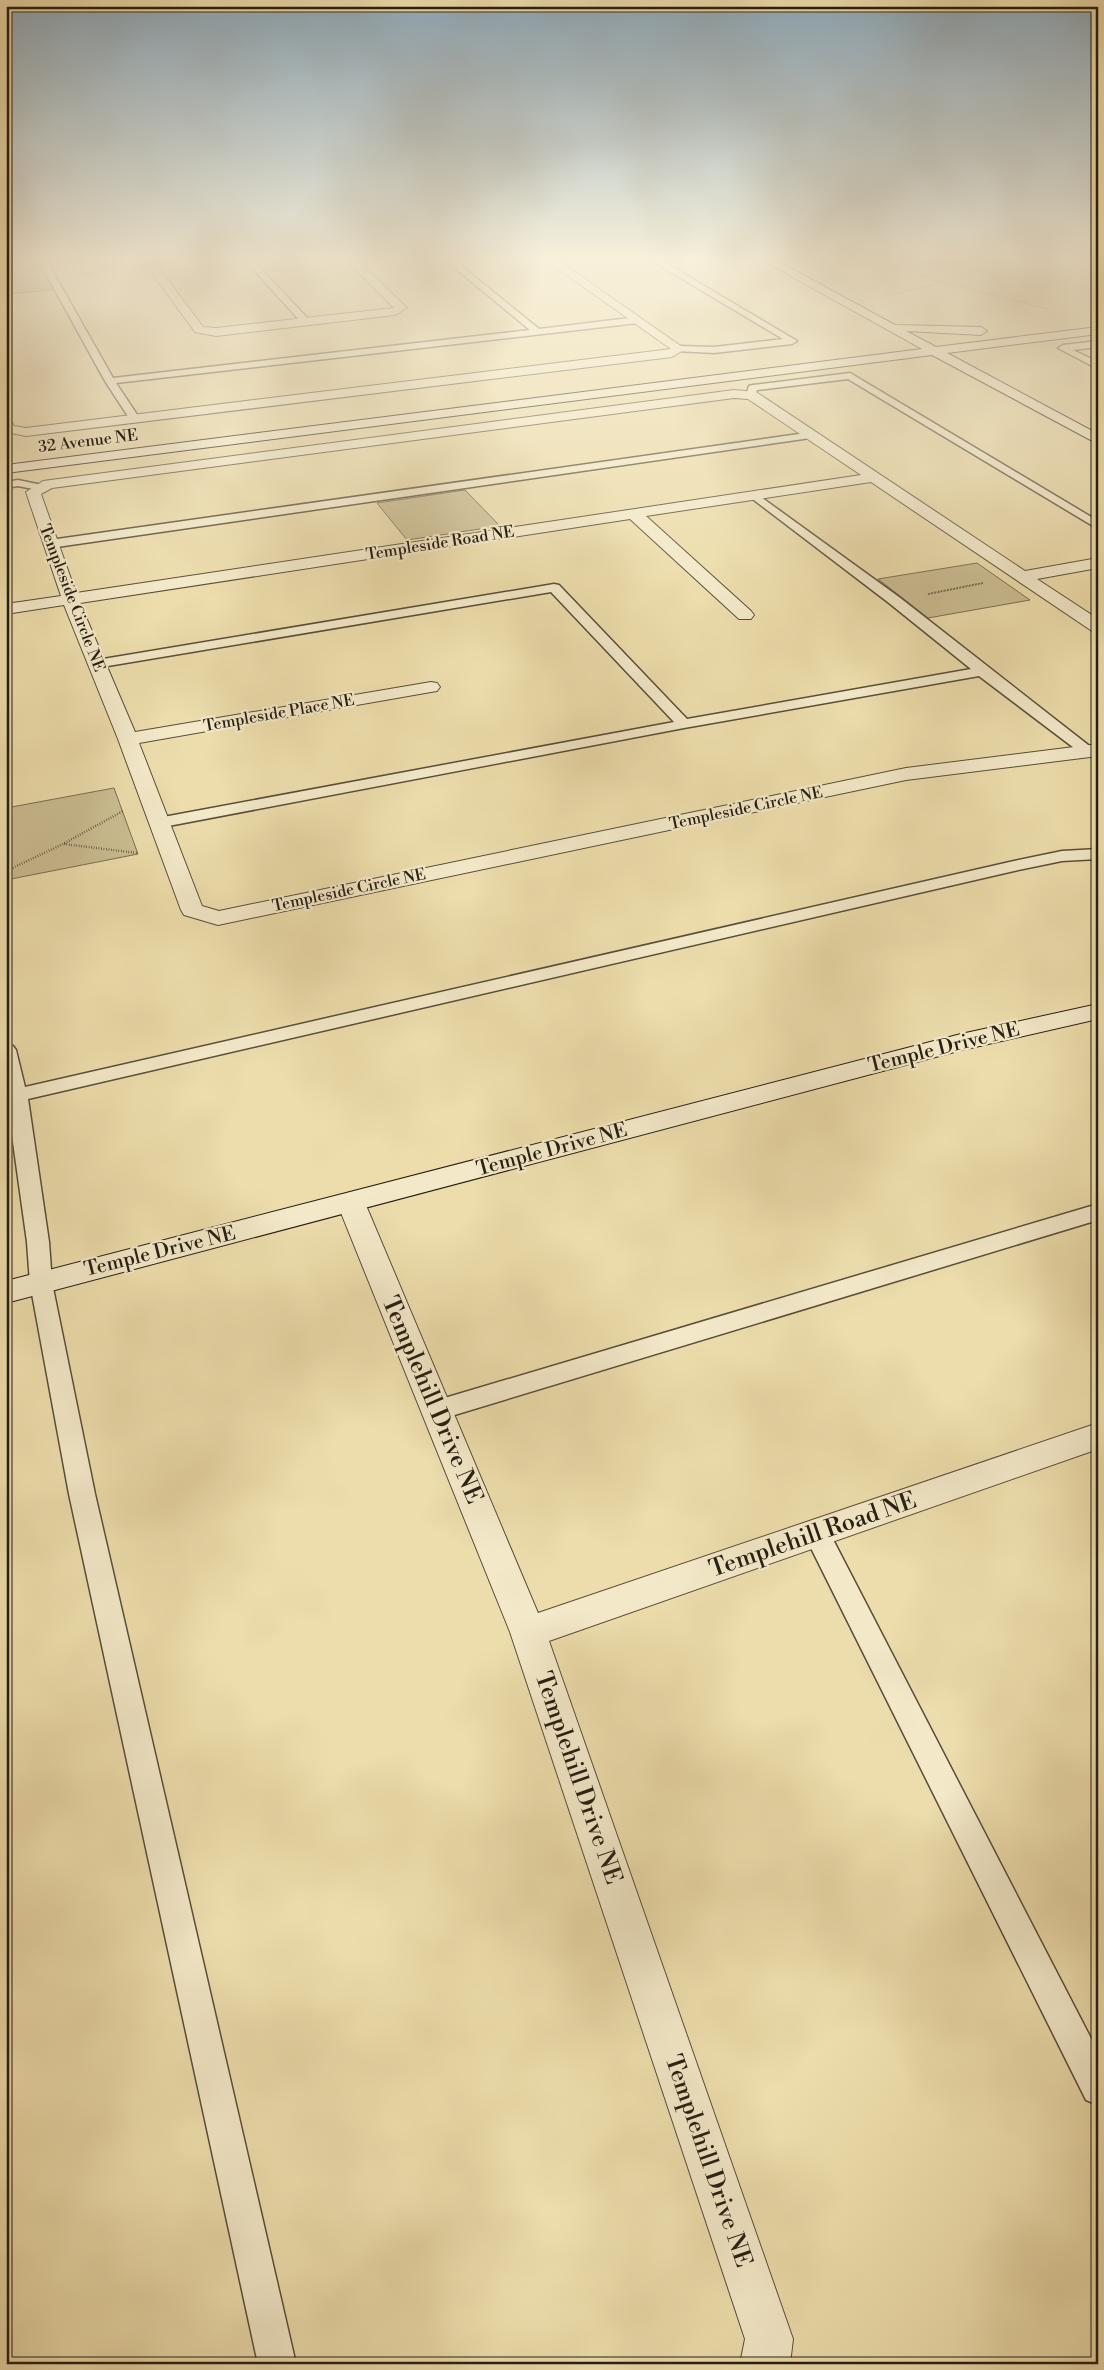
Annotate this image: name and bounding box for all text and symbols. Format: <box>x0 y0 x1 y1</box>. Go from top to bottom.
street label: 32 Avenue NE <box>37 425 139 457</box>
street label: Templeside Circle NE <box>35 521 109 675</box>
street label: Templeside Road NE <box>364 521 516 565</box>
street label: Templeside Place NE <box>202 690 356 736</box>
street label: Templeside Circle NE <box>667 782 825 834</box>
street label: Templeside Circle NE <box>270 864 428 916</box>
street label: Temple Drive NE <box>866 1017 1022 1079</box>
street label: Temple Drive NE <box>474 1118 630 1182</box>
street label: Temple Drive NE <box>82 1221 238 1283</box>
street label: Templehill Drive NE <box>375 1292 489 1508</box>
street label: Templehill Road NE <box>705 1485 921 1585</box>
street label: Templehill Drive NE <box>528 1668 628 1888</box>
street label: Templehill Drive NE <box>658 2051 758 2271</box>

